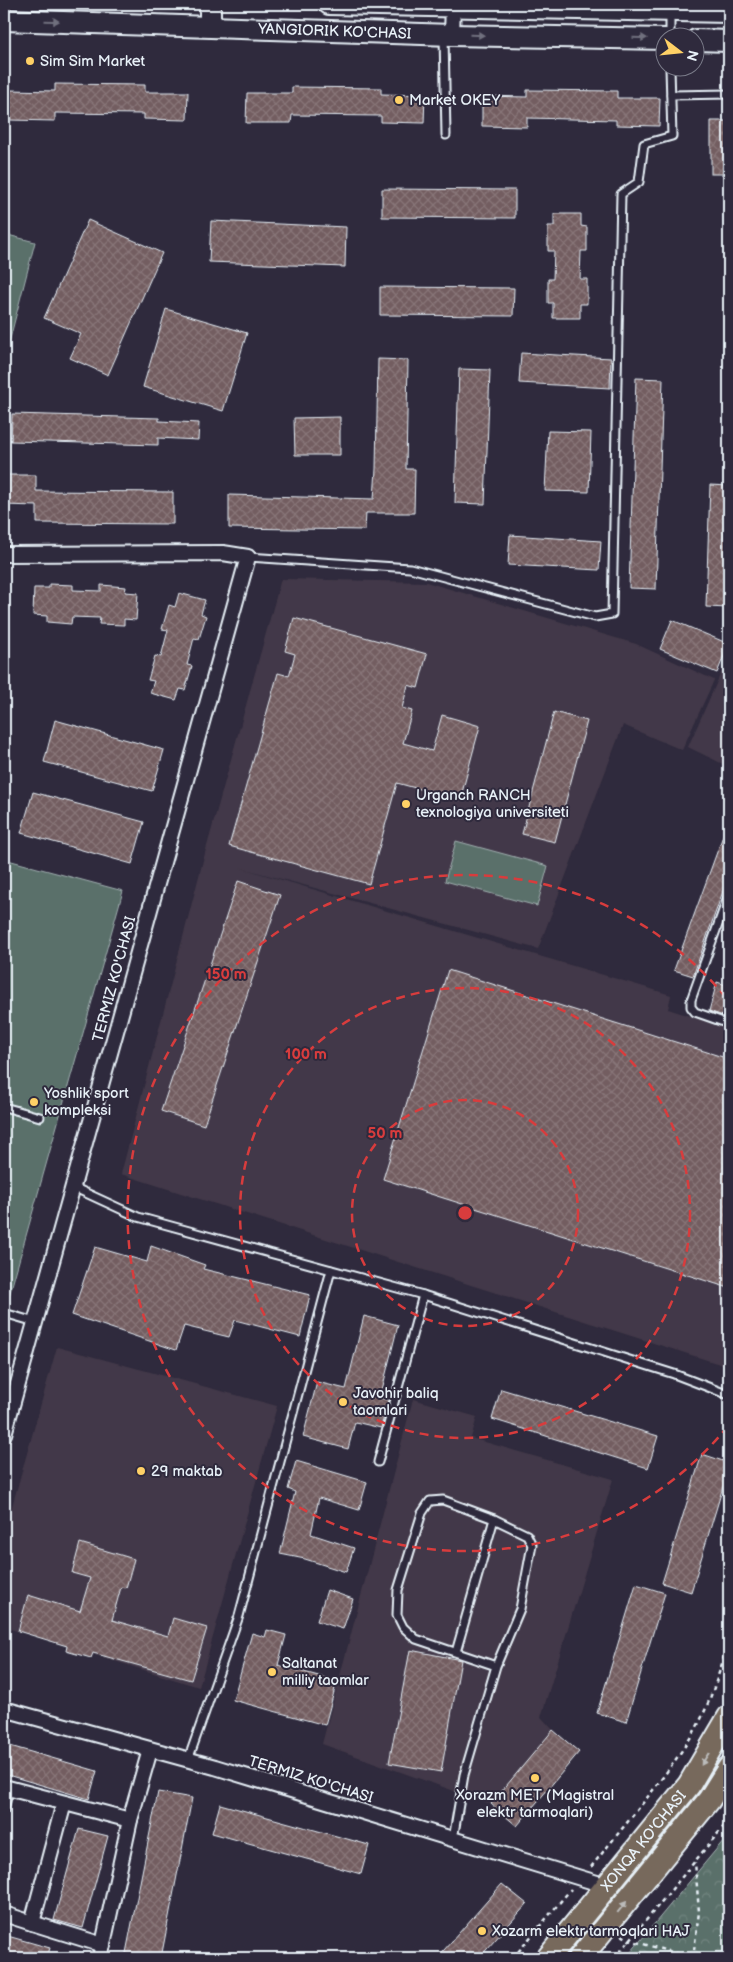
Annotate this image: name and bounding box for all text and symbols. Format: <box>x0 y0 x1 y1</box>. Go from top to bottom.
one-way arrow <box>45 17 61 25</box>
street label: YANGIORIK KO'CHASI <box>257 19 412 44</box>
north arrow <box>656 28 706 78</box>
one-way arrow <box>469 31 485 39</box>
one-way arrow <box>632 35 648 43</box>
text: N <box>682 48 702 63</box>
place label: Sim Sim Market <box>40 52 146 71</box>
marker: Sim Sim Market <box>24 55 36 67</box>
place label: Market OKEY <box>409 91 500 110</box>
marker: Market OKEY <box>393 94 405 106</box>
place label: Urganch RANCH texnologiya universiteti <box>416 786 569 822</box>
marker: Urganch RANCH texnologiya universiteti <box>400 798 412 810</box>
street label: TERMIZ KO'CHASI <box>89 914 140 1044</box>
text: 150 m <box>205 965 247 984</box>
text: 100 m <box>285 1045 327 1064</box>
place label: Yoshlik sport kompleksi <box>43 1084 129 1120</box>
marker: Yoshlik sport kompleksi <box>28 1096 40 1108</box>
text: 50 m <box>368 1124 403 1143</box>
centre of rings <box>456 1204 474 1222</box>
place label: Javohir baliq taomlari <box>353 1384 438 1420</box>
marker: Javohir baliq taomlari <box>337 1396 349 1408</box>
place label: 29 maktab <box>151 1462 223 1481</box>
marker: 29 maktab <box>135 1465 147 1477</box>
place label: Saltanat milliy taomlar <box>282 1654 369 1690</box>
marker: Saltanat milliy taomlar <box>266 1666 278 1678</box>
street label: TERMIZ KO'CHASI <box>246 1752 376 1808</box>
one-way arrow <box>700 1752 709 1765</box>
marker: Xorazm MET (Magistral elektr tarmoqlari) <box>529 1772 541 1784</box>
place label: Xorazm MET (Magistral elektr tarmoqlari) <box>455 1786 614 1822</box>
street label: XONQA KO'CHASI <box>596 1787 691 1896</box>
one-way arrow <box>616 1901 627 1914</box>
place label: Xozarm elektr tarmoqlari HAJ <box>491 1922 691 1941</box>
marker: Xozarm elektr tarmoqlari HAJ <box>476 1925 488 1937</box>

